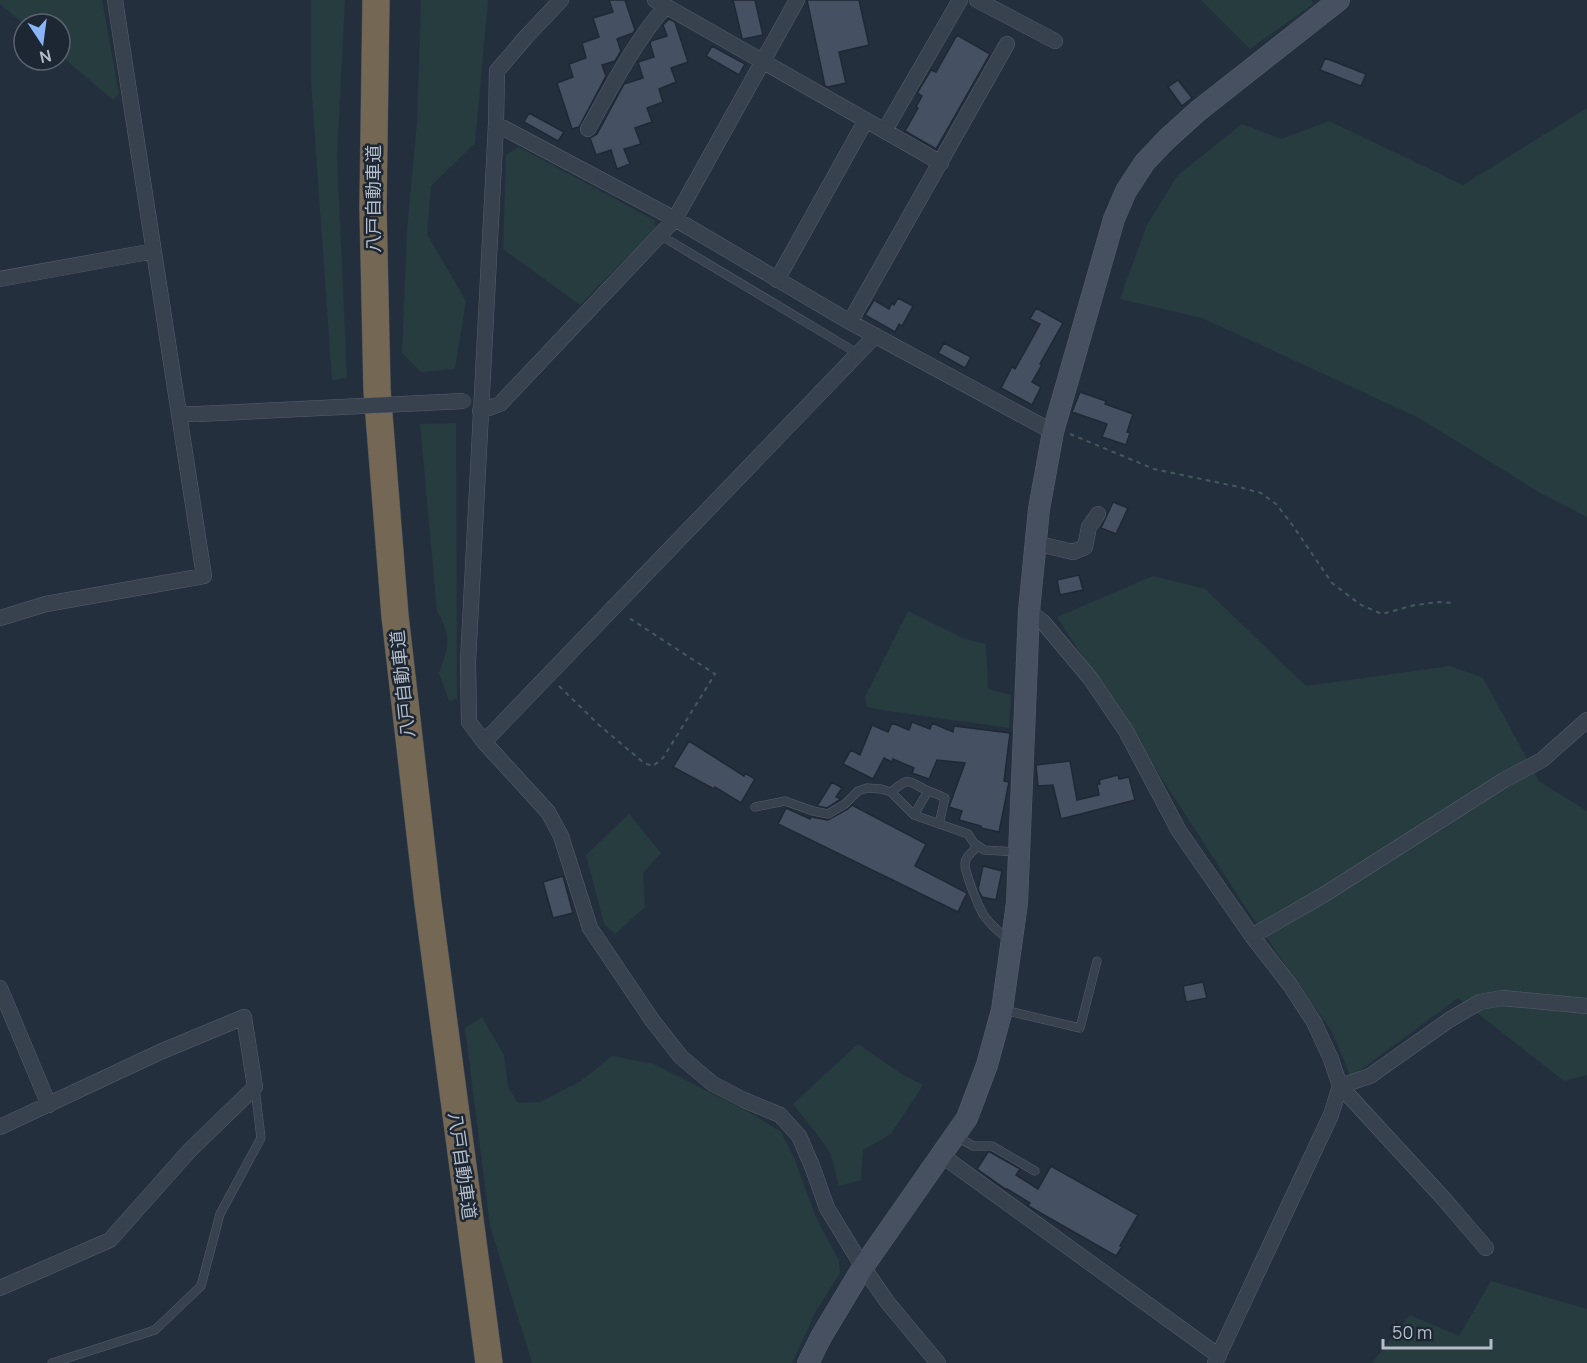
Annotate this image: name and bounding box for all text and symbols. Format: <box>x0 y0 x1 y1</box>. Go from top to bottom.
north arrow <box>12 12 72 72</box>
text: N <box>37 45 53 69</box>
street label: 八戸自動車道 <box>361 145 385 253</box>
street label: 八戸自動車道 <box>384 629 420 739</box>
street label: 八戸自動車道 <box>444 1111 482 1221</box>
scale bar <box>1383 1312 1491 1350</box>
text: 50 m <box>1392 1320 1432 1344</box>

